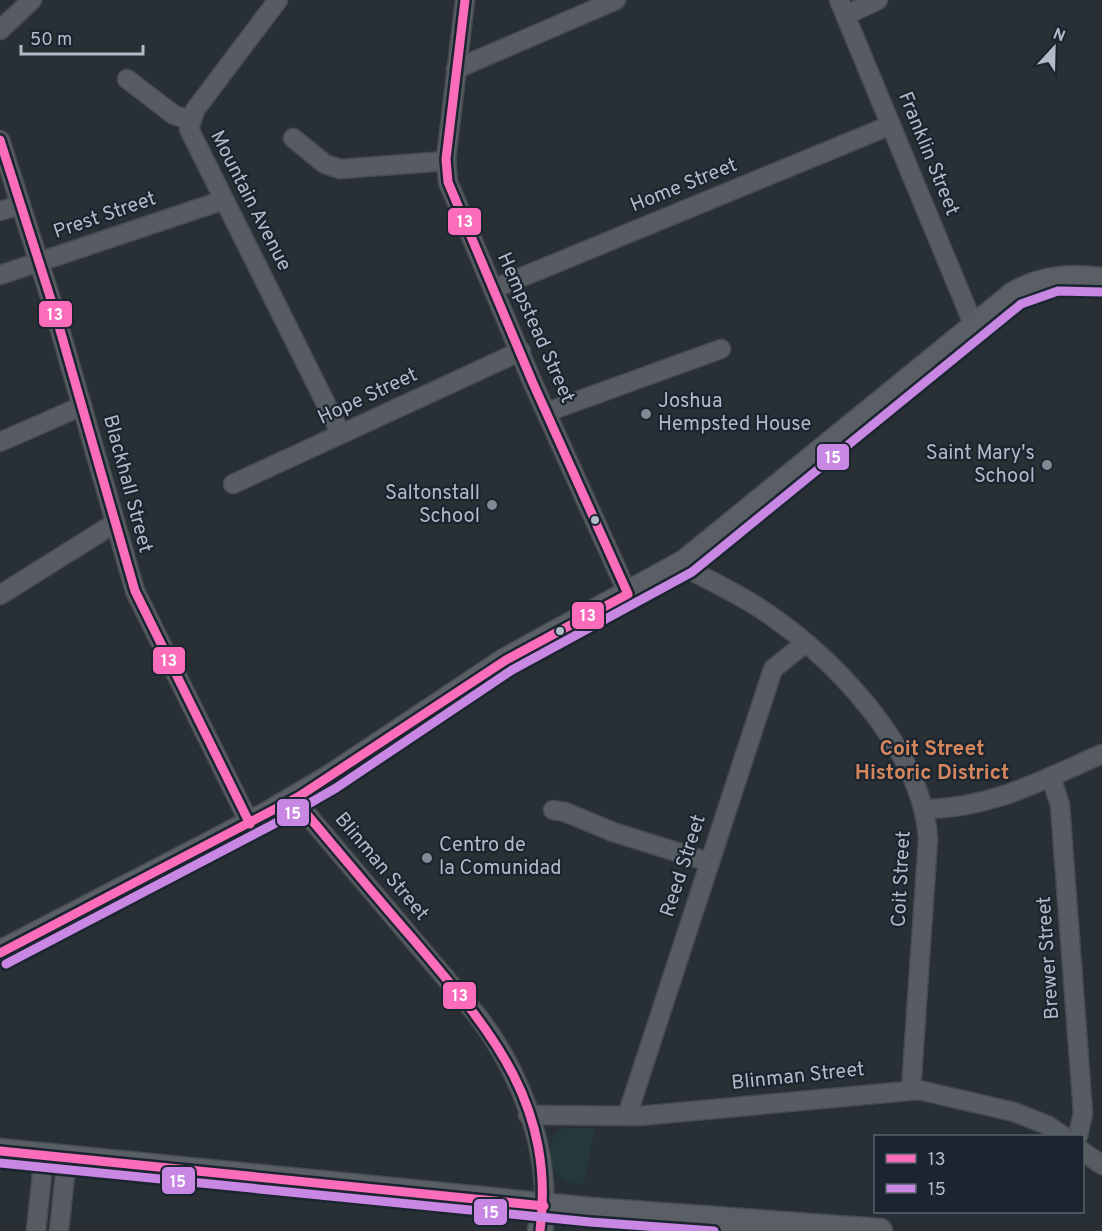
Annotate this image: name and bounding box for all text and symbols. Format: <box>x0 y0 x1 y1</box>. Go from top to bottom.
scale bar <box>21 18 142 56</box>
north arrow <box>1024 18 1084 78</box>
text: N <box>1050 25 1068 47</box>
text: 50 m <box>30 29 72 52</box>
street label: Franklin Street <box>891 88 965 220</box>
street label: Mountain Avenue <box>203 126 297 276</box>
street label: Home Street <box>627 153 741 219</box>
street label: Prest Street <box>50 186 160 246</box>
line badge: 13 <box>447 207 482 236</box>
text: 13 <box>457 213 473 233</box>
street label: Hempstead Street <box>490 249 580 407</box>
line badge: 13 <box>38 300 73 328</box>
text: 13 <box>47 306 63 326</box>
street label: Hope Street <box>314 363 422 431</box>
place label: Joshua Hempsted House <box>658 389 811 438</box>
marker: Joshua Hempsted House <box>639 407 653 421</box>
street label: Blackhall Street <box>96 412 158 556</box>
place label: Saint Mary's School <box>926 441 1035 490</box>
line badge: 15 <box>816 443 850 471</box>
text: 15 <box>825 449 841 469</box>
marker: Saint Mary's School <box>1040 458 1054 472</box>
place label: Saltonstall School <box>385 481 480 530</box>
marker: Saltonstall School <box>485 498 499 512</box>
unlabelled marker <box>589 514 601 526</box>
line badge: 13 <box>571 601 605 630</box>
text: 13 <box>580 607 596 627</box>
unlabelled marker <box>554 625 566 637</box>
line badge: 13 <box>152 646 186 675</box>
text: 13 <box>161 652 177 672</box>
district label: Coit Street Historic District <box>855 736 1009 787</box>
line badge: 15 <box>276 798 310 827</box>
text: 15 <box>285 805 301 825</box>
street label: Blinman Street <box>328 807 434 927</box>
street label: Reed Street <box>655 812 713 920</box>
street label: Coit Street <box>886 830 918 928</box>
place label: Centro de la Comunidad <box>439 833 562 882</box>
marker: Centro de la Comunidad <box>420 851 434 865</box>
street label: Brewer Street <box>1032 895 1066 1021</box>
line badge: 13 <box>442 981 477 1010</box>
text: 13 <box>452 987 468 1007</box>
street label: Blinman Street <box>730 1057 866 1097</box>
legend <box>874 1135 1084 1213</box>
text: 13 <box>928 1149 946 1172</box>
line badge: 15 <box>161 1166 196 1195</box>
text: 15 <box>170 1173 186 1193</box>
text: 15 <box>928 1179 946 1202</box>
line badge: 15 <box>473 1198 508 1226</box>
text: 15 <box>483 1204 499 1224</box>

